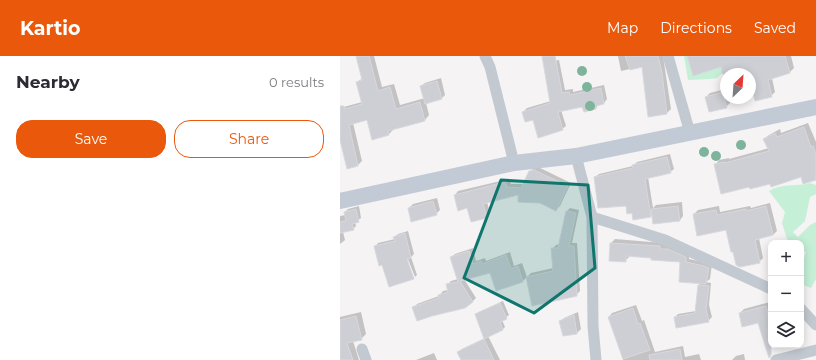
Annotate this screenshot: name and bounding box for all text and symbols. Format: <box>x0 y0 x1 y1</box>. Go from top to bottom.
text: Kartio <box>20 17 80 40</box>
text: Map <box>607 19 638 37</box>
text: Directions <box>660 19 732 37</box>
text: Saved <box>754 19 796 37</box>
north arrow <box>720 68 756 104</box>
text: Nearby <box>16 72 80 92</box>
text: 0 results <box>269 74 324 90</box>
button: Save <box>16 120 166 158</box>
button: Share <box>174 120 324 158</box>
map controls <box>768 240 804 348</box>
button: + <box>768 240 804 276</box>
button: − <box>768 276 804 312</box>
button: layers <box>768 312 804 348</box>

